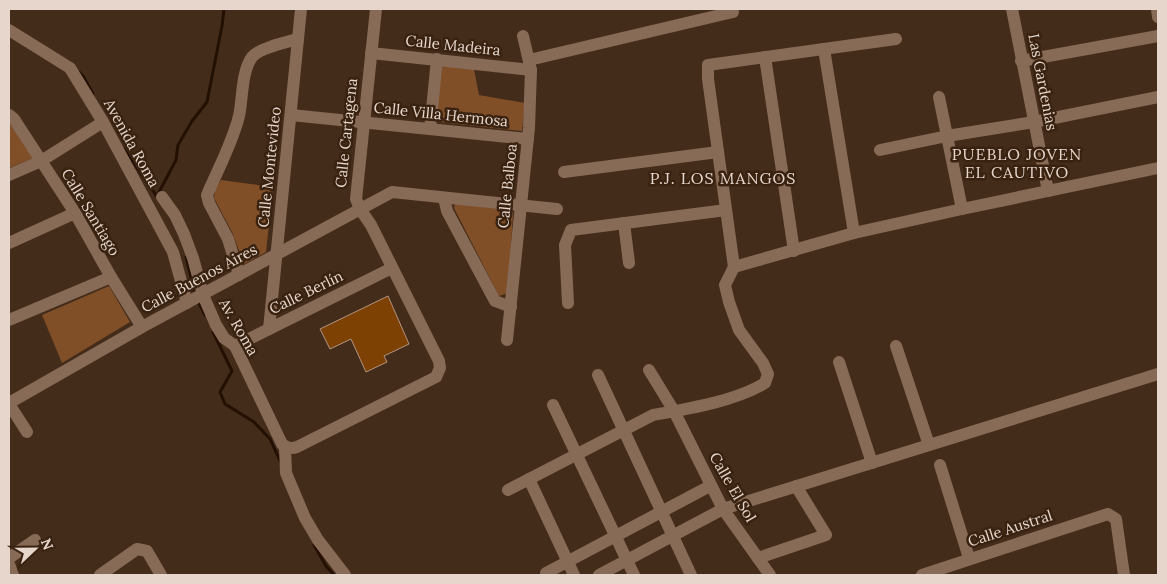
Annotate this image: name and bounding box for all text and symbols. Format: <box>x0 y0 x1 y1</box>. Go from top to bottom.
street label: Calle Madeira <box>405 31 502 59</box>
street label: Las Gardenias <box>1024 32 1062 132</box>
street label: Calle Cartagena <box>331 77 361 189</box>
street label: Avenida Roma <box>99 95 164 191</box>
street label: Calle Villa Hermosa <box>373 97 509 131</box>
street label: Calle Montevideo <box>253 105 285 228</box>
street label: Calle Balboa <box>493 143 521 229</box>
district label: PUEBLO JOVEN EL CAUTIVO <box>952 144 1082 182</box>
street label: Calle Santiago <box>58 165 125 259</box>
district label: P.J. LOS MANGOS <box>650 168 796 188</box>
street label: Calle Buenos Aires <box>138 239 260 317</box>
street label: Calle Berlín <box>266 266 346 318</box>
street label: Av. Roma <box>215 294 263 359</box>
street label: Calle El Sol <box>705 449 761 525</box>
street label: Calle Austral <box>965 505 1055 551</box>
north arrow <box>10 524 60 574</box>
text: N <box>37 536 57 553</box>

